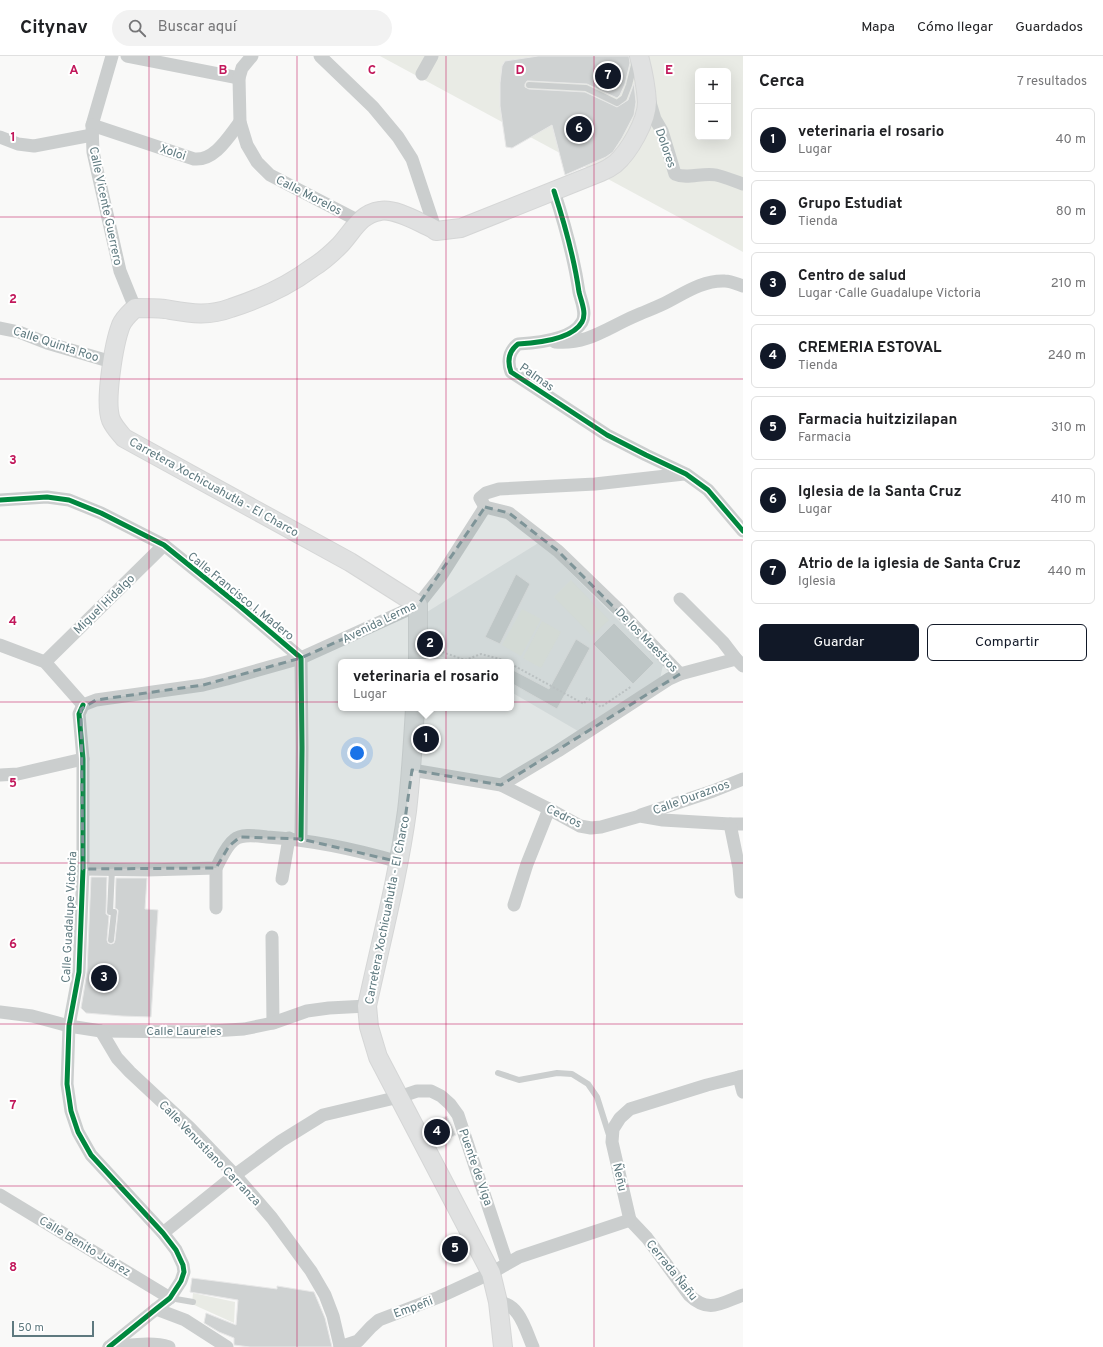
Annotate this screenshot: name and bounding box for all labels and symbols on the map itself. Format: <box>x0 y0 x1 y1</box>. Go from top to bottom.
pin: 7 <box>595 61 621 91</box>
text: A <box>69 63 79 79</box>
text: B <box>219 63 228 79</box>
text: C <box>368 63 376 79</box>
text: D <box>515 63 525 79</box>
text: E <box>665 63 673 79</box>
pin: 6 <box>566 114 592 144</box>
street label: Dolores <box>651 126 679 170</box>
text: 1 <box>10 130 16 146</box>
street label: Xoloi <box>158 141 188 165</box>
street label: Calle Vicente Guerrero <box>85 145 126 267</box>
street label: Calle Morelos <box>273 172 344 219</box>
text: 2 <box>9 292 17 308</box>
street label: Calle Quinta Roo <box>11 323 101 366</box>
street label: Palmas <box>516 360 557 396</box>
street label: Carretera Xochicuahutla - El Charco <box>126 434 302 541</box>
text: 3 <box>9 453 17 469</box>
street label: Calle Francisco I. Madero <box>184 549 297 645</box>
street label: Miguel Hidalgo <box>71 571 139 638</box>
street label: Avenida Lerma <box>340 598 419 648</box>
street label: De los Maestros <box>611 605 681 676</box>
text: 4 <box>9 614 17 630</box>
pin: 2 <box>417 629 443 659</box>
pin: 1 <box>413 724 439 754</box>
your location <box>347 743 367 763</box>
text: 5 <box>9 776 17 792</box>
street label: Calle Duraznos <box>651 777 732 819</box>
street label: Cedros <box>543 801 584 832</box>
street label: Carretera Xochicuahutla - El Charco <box>362 814 414 1006</box>
street label: Calle Guadalupe Victoria <box>59 851 81 983</box>
text: 6 <box>9 937 17 953</box>
pin: 3 <box>91 963 117 993</box>
street label: Calle Laureles <box>146 1024 222 1040</box>
text: 7 <box>10 1098 17 1114</box>
street label: Calle Venustiano Carranza <box>155 1098 264 1210</box>
pin: 4 <box>424 1117 450 1147</box>
street label: Puente de Viga <box>454 1127 496 1208</box>
street label: Ñeñu <box>608 1161 630 1193</box>
street label: Calle Benito Juárez <box>36 1213 133 1281</box>
pin: 5 <box>442 1234 468 1264</box>
street label: Cerrada Ñañu <box>642 1237 701 1304</box>
text: 8 <box>9 1260 17 1276</box>
street label: Empeñi <box>391 1293 435 1322</box>
scale bar <box>12 1319 94 1338</box>

